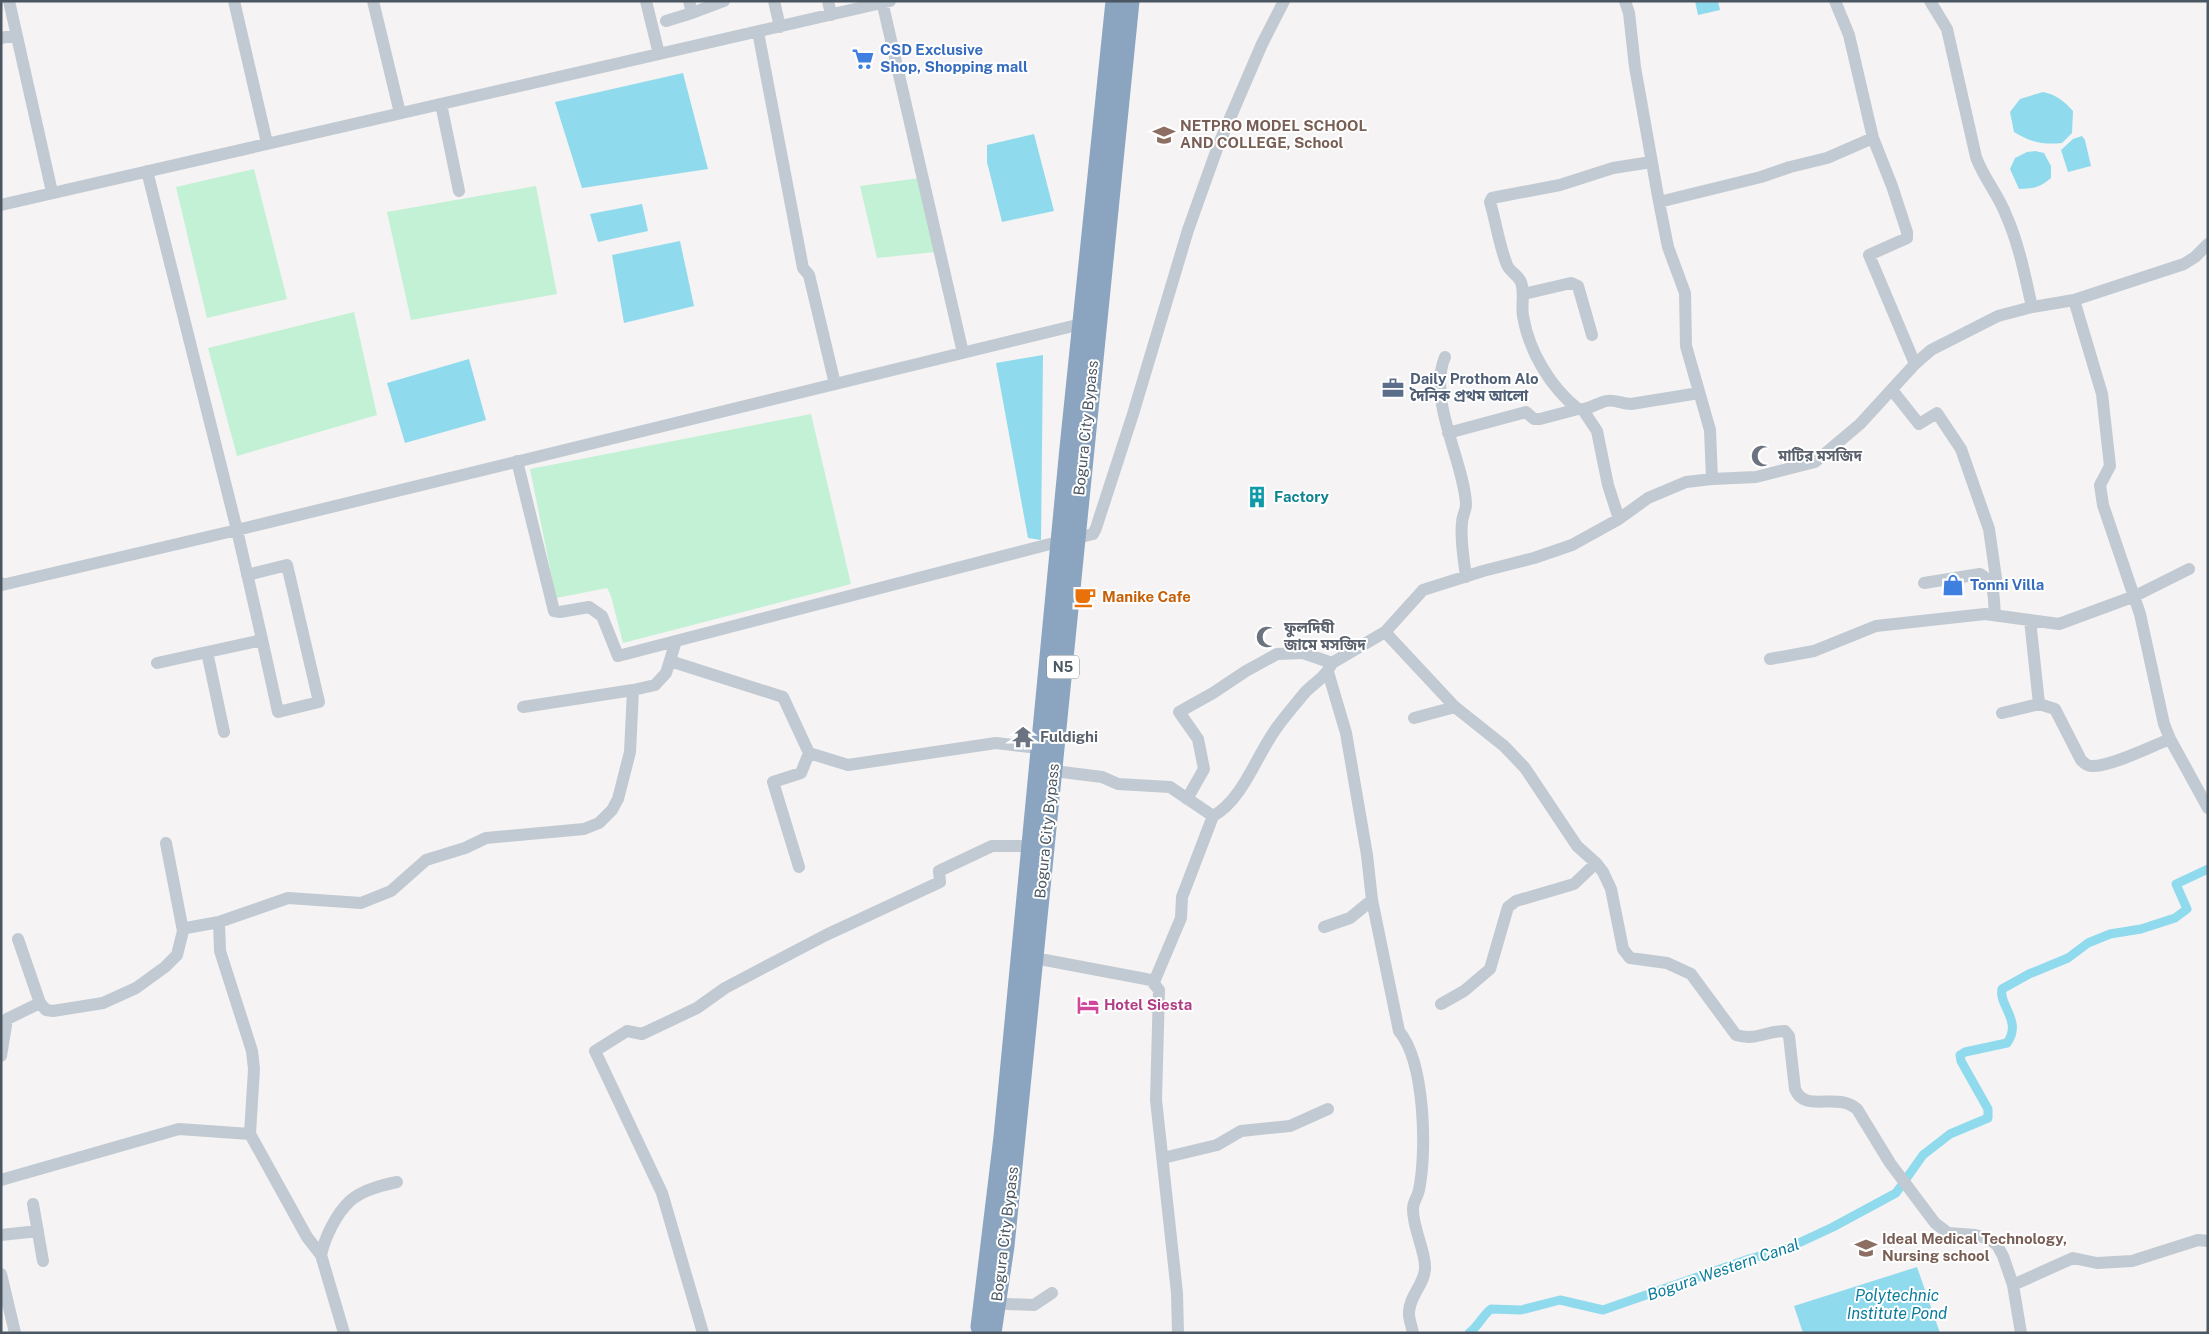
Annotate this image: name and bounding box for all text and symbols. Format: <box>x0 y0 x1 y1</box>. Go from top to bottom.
place label: CSD Exclusive Shop, Shopping mall <box>880 41 1028 75</box>
supermarket icon: CSD Exclusive Shop, Shopping mall <box>850 46 876 72</box>
place label: NETPRO MODEL SCHOOL AND COLLEGE, School <box>1180 117 1368 151</box>
school or university icon: NETPRO MODEL SCHOOL AND COLLEGE, School <box>1151 122 1177 148</box>
street label: Bogura City Bypass <box>1070 360 1101 496</box>
place label: Daily Prothom Alo দৈনিক প্রথম আলো <box>1409 370 1539 404</box>
office icon: Daily Prothom Alo দৈনিক প্রথম আলো <box>1380 375 1406 401</box>
mosque icon: মাটির মসজিদ <box>1749 443 1775 469</box>
place label: মাটির মসজিদ <box>1777 446 1862 464</box>
building icon: Factory <box>1244 484 1270 510</box>
place label: Factory <box>1274 488 1329 505</box>
shop icon: Tonni Villa <box>1940 572 1966 598</box>
place label: Tonni Villa <box>1970 576 2044 593</box>
cafe icon: Manike Cafe <box>1072 584 1098 610</box>
place label: Manike Cafe <box>1102 588 1191 605</box>
place label: ফুলদিঘী জামে মসজিদ <box>1283 619 1366 653</box>
mosque icon: ফুলদিঘী জামে মসজিদ <box>1254 624 1280 650</box>
road number: N5 <box>1047 656 1079 679</box>
temple icon: Fuldighi <box>1010 724 1036 750</box>
place label: Fuldighi <box>1040 728 1098 745</box>
street label: Bogura City Bypass <box>1031 763 1062 899</box>
hotel icon: Hotel Siesta <box>1075 992 1101 1018</box>
place label: Hotel Siesta <box>1104 996 1192 1013</box>
street label: Bogura City Bypass <box>988 1166 1021 1302</box>
place label: Ideal Medical Technology, Nursing school <box>1882 1230 2067 1264</box>
water label: Bogura Western Canal <box>1645 1234 1802 1304</box>
school or university icon: Ideal Medical Technology, Nursing school <box>1853 1235 1879 1261</box>
water label: Polytechnic Institute Pond <box>1847 1286 1948 1323</box>

